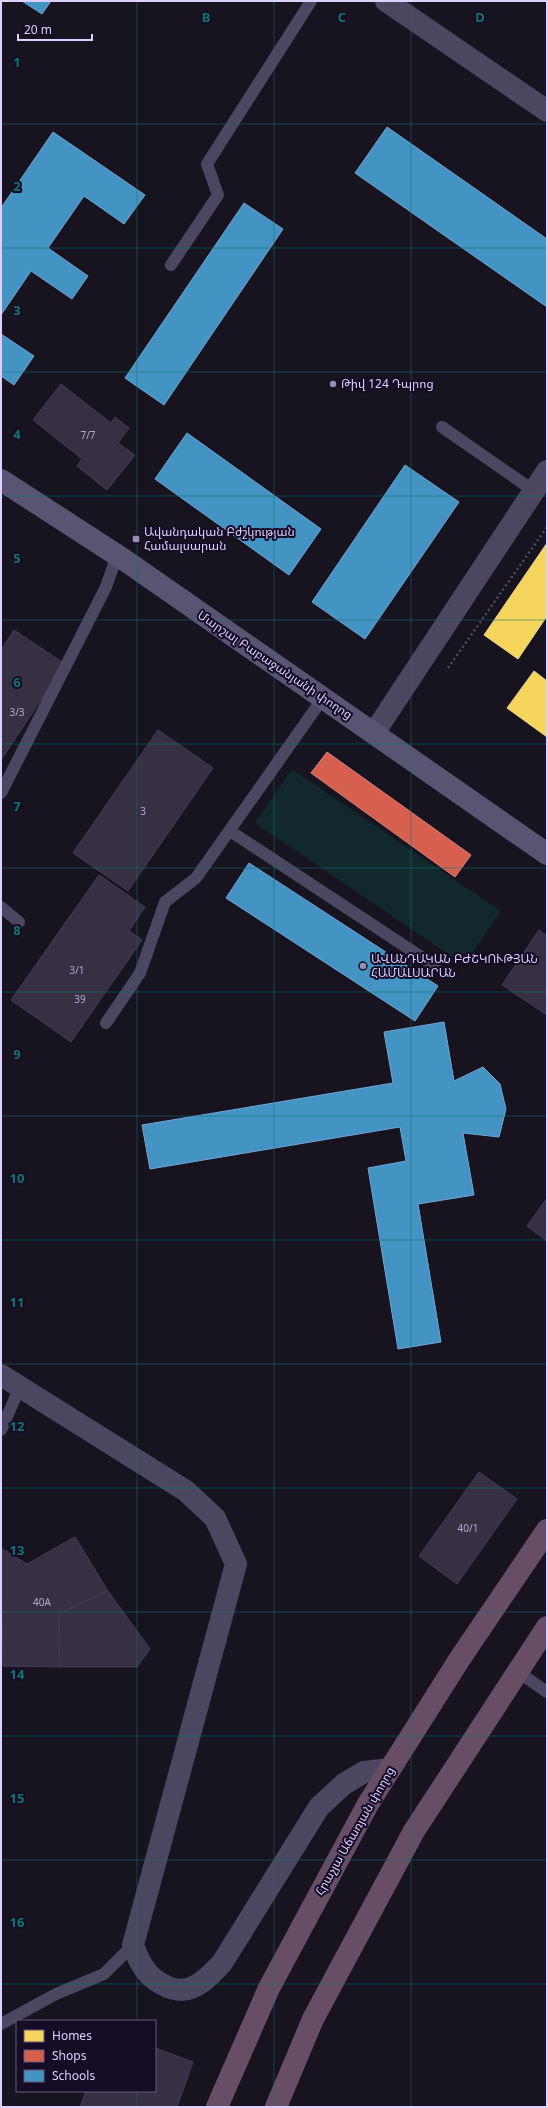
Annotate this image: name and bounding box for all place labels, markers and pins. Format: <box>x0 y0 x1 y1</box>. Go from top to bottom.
place label: Թիվ 124 Դպրոց <box>341 375 434 392</box>
marker: Թիվ 124 Դպրոց <box>328 379 338 389</box>
place label: Ավանդական Բժշկության Համալսարան <box>144 523 295 554</box>
marker: Ավանդական Բժշկության Համալսարան <box>131 534 141 544</box>
place label: ԱՎԱՆԴԱԿԱՆ ԲԺՇԿՈՒԹՅԱՆ ՀԱՄԱԼՍԱՐԱՆ <box>371 950 538 981</box>
marker: ԱՎԱՆԴԱԿԱՆ ԲԺՇԿՈՒԹՅԱՆ ՀԱՄԱԼՍԱՐԱՆ <box>358 961 368 971</box>

